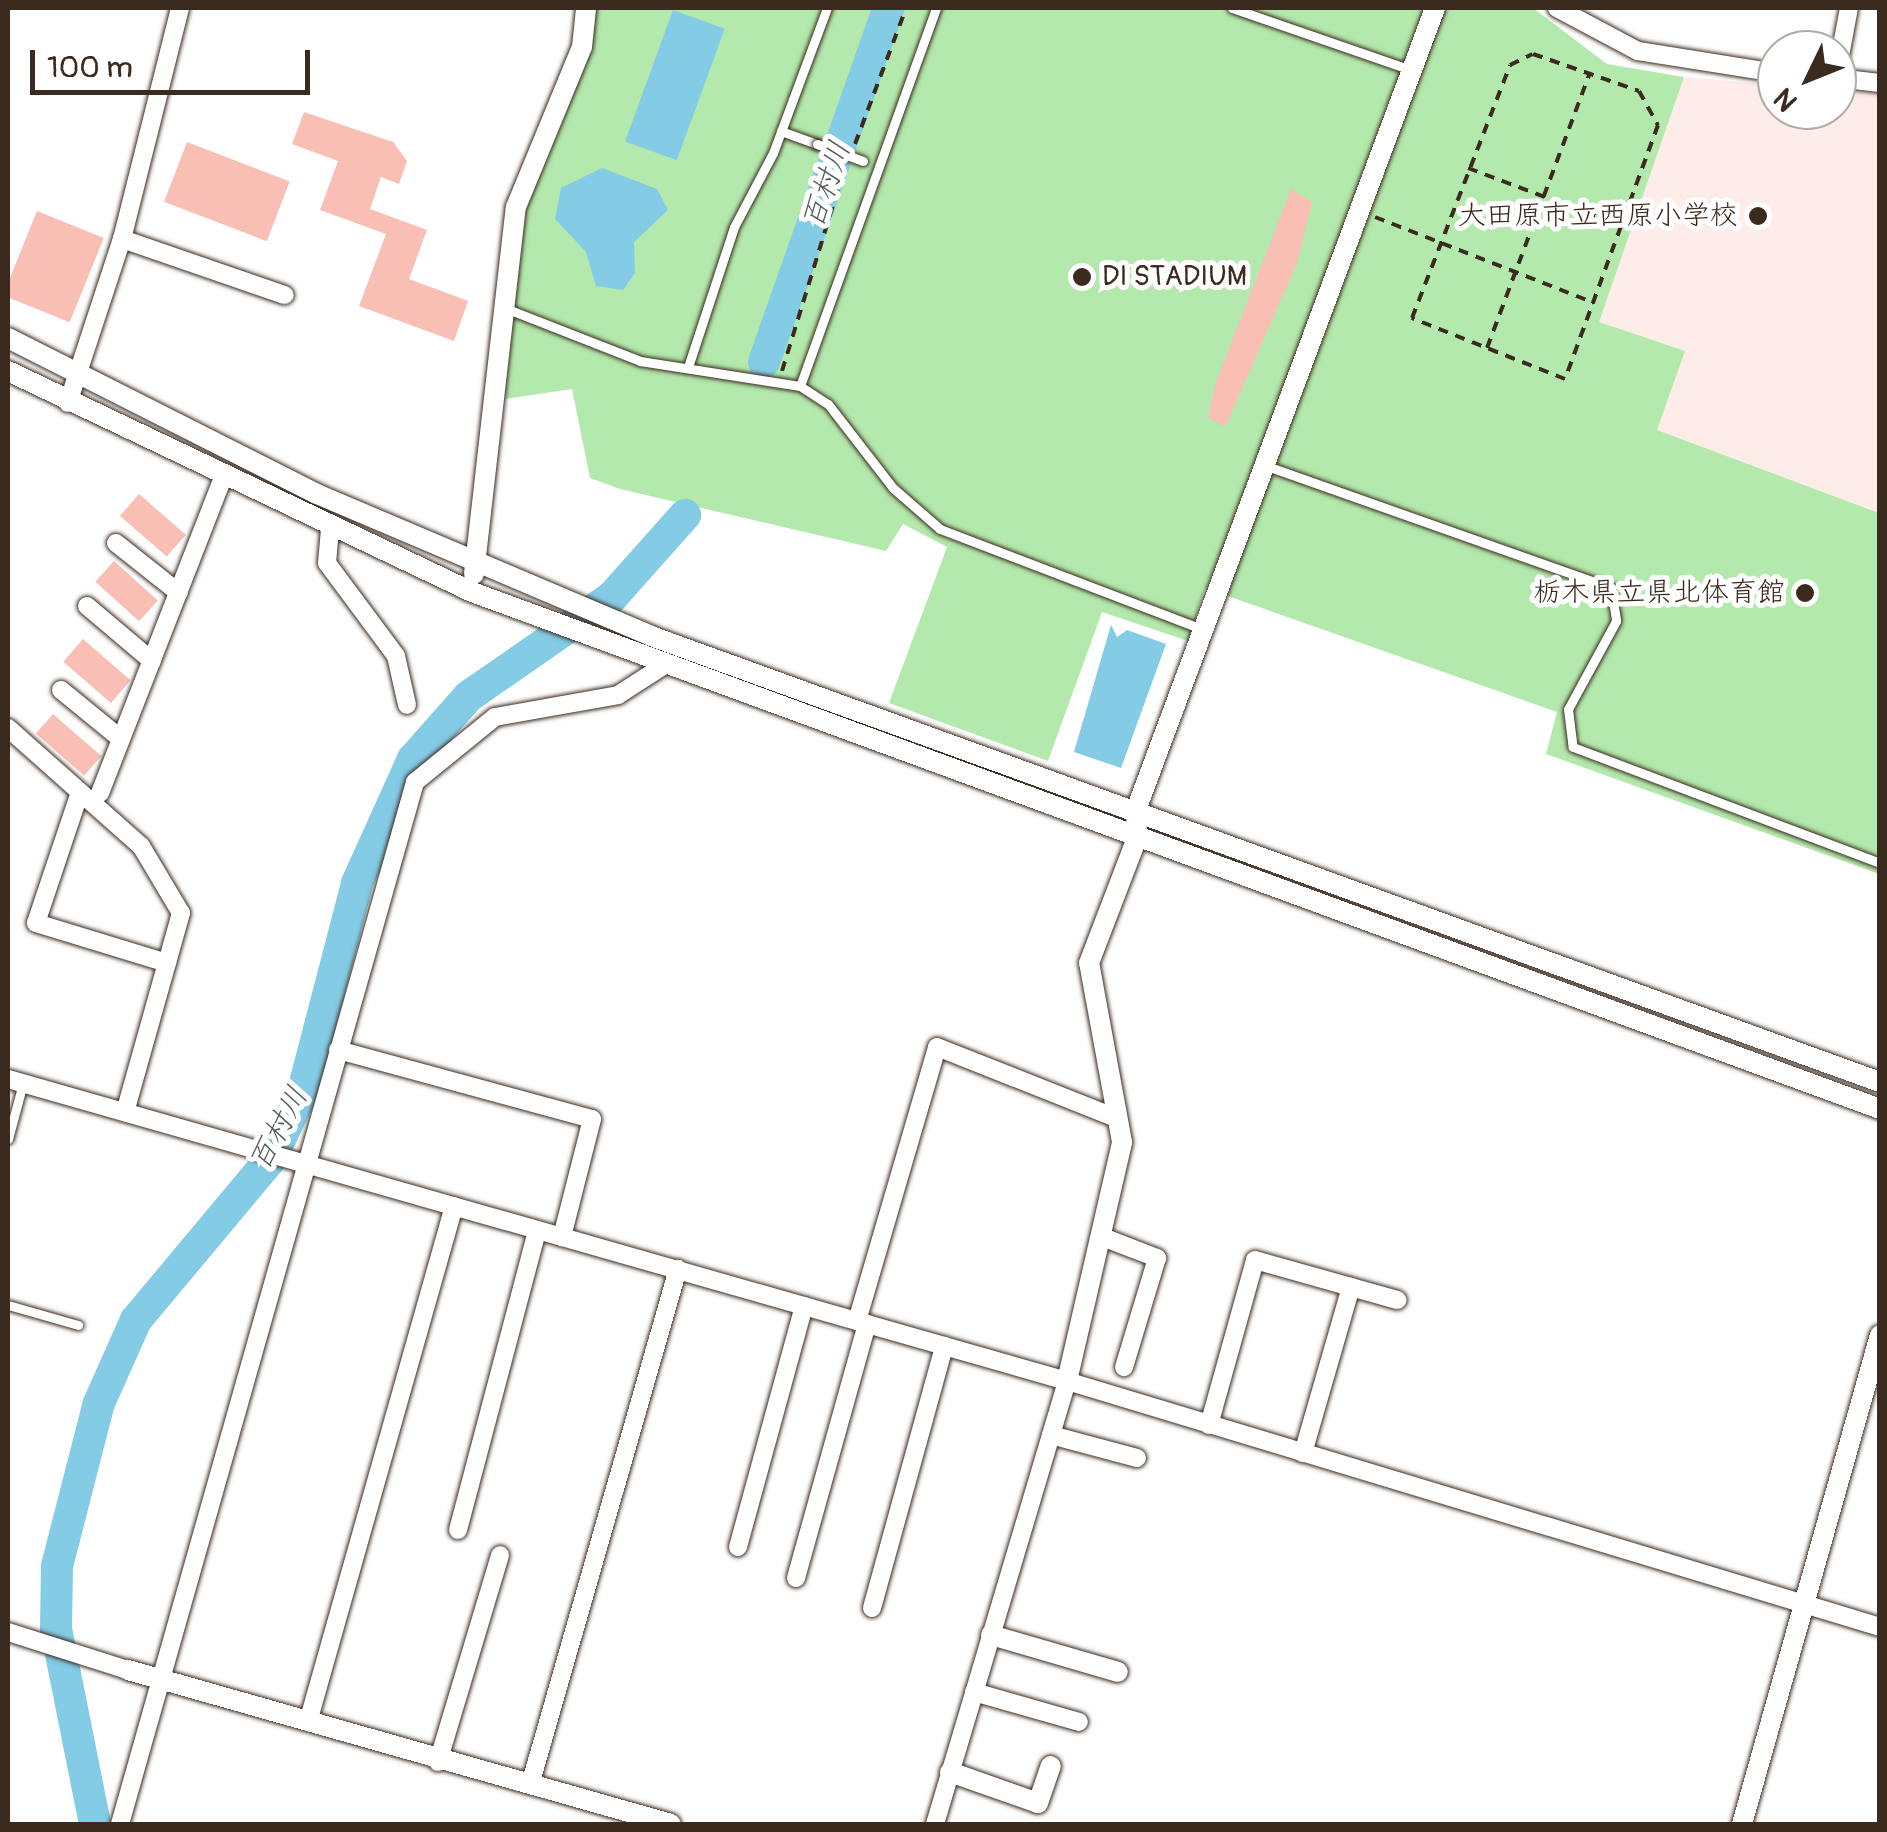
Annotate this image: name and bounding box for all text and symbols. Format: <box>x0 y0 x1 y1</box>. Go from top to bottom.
scale bar <box>35 30 315 92</box>
north arrow <box>1757 30 1857 130</box>
text: 100 m <box>47 49 133 86</box>
text: N <box>1767 81 1805 118</box>
water label: 百村川 <box>795 137 859 233</box>
place label: 大田原市立西原小学校 <box>1458 199 1738 233</box>
marker: 大田原市立西原小学校 <box>1747 205 1769 227</box>
place label: DI STADIUM <box>1102 260 1247 294</box>
marker: DI STADIUM <box>1071 266 1093 288</box>
place label: 栃木県立県北体育館 <box>1533 576 1785 610</box>
marker: 栃木県立県北体育館 <box>1794 582 1816 604</box>
water label: 百村川 <box>242 1081 316 1177</box>

